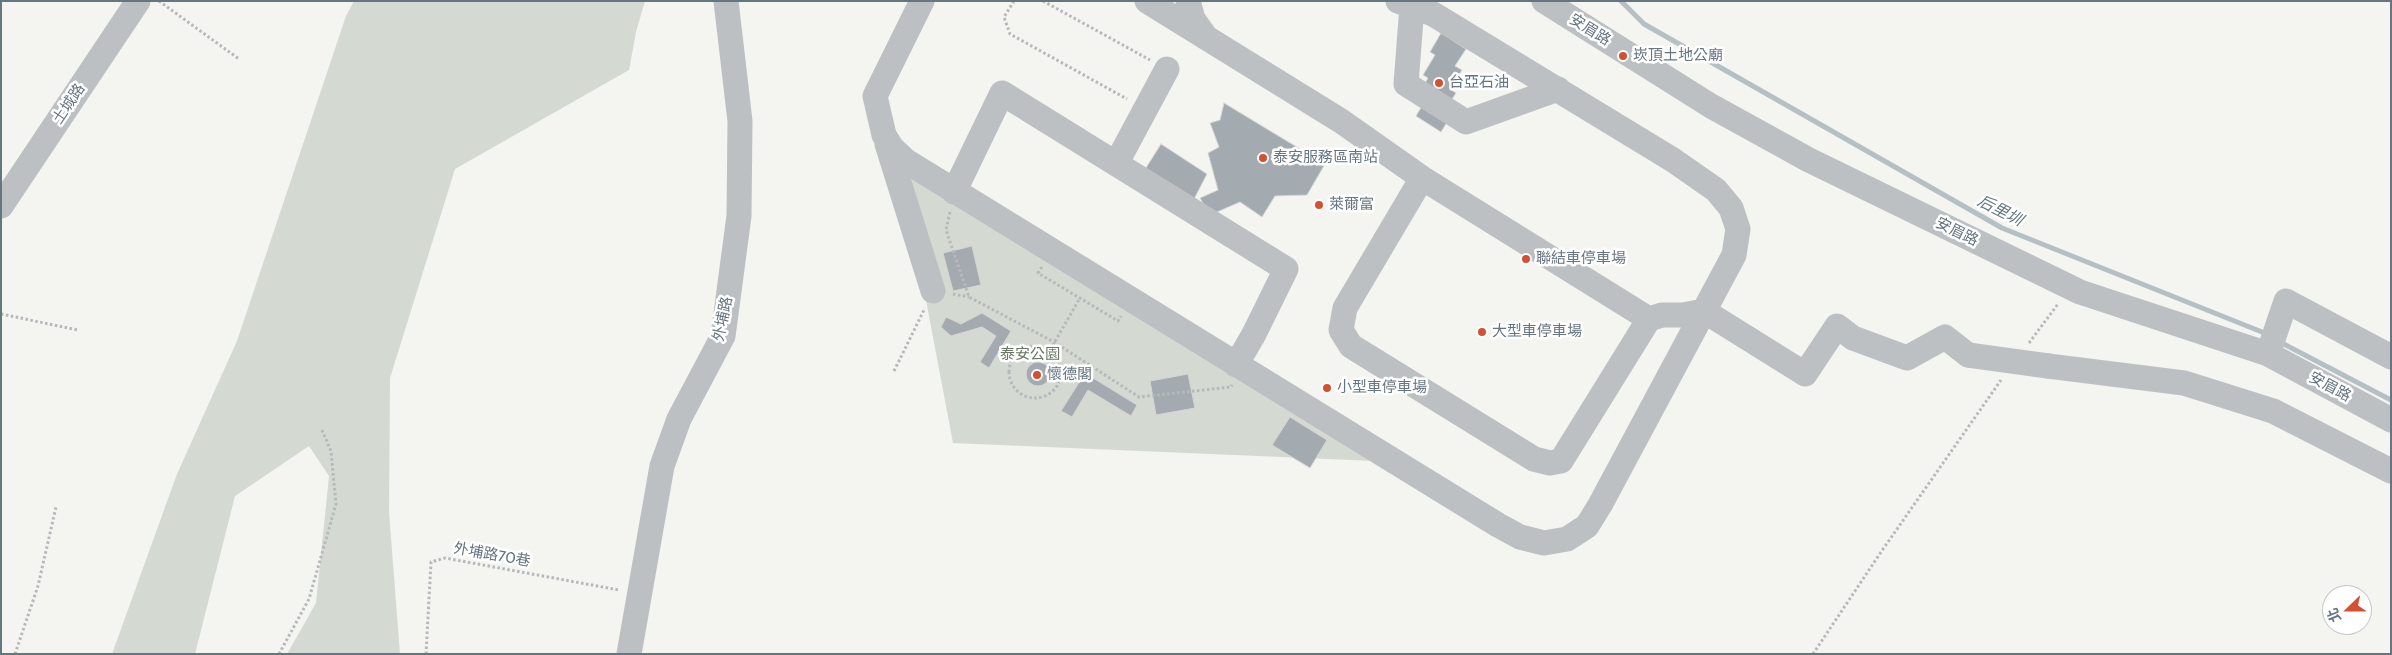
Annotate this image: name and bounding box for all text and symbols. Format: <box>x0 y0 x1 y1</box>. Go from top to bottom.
street label: 安眉路 <box>1566 10 1614 50</box>
place label: 崁頂土地公廟 <box>1633 47 1723 65</box>
marker: 崁頂土地公廟 <box>1617 50 1629 62</box>
place label: 台亞石油 <box>1449 74 1509 92</box>
marker: 台亞石油 <box>1433 77 1445 89</box>
street label: 土城路 <box>49 80 89 128</box>
place label: 泰安服務區南站 <box>1273 149 1378 167</box>
marker: 泰安服務區南站 <box>1257 152 1269 164</box>
water label: 后里圳 <box>1974 192 2026 230</box>
place label: 萊爾富 <box>1329 196 1374 214</box>
marker: 萊爾富 <box>1313 199 1325 211</box>
street label: 安眉路 <box>1933 214 1981 250</box>
place label: 聯結車停車場 <box>1536 250 1626 268</box>
marker: 聯結車停車場 <box>1520 253 1532 265</box>
street label: 外埔路 <box>710 295 736 343</box>
place label: 大型車停車場 <box>1492 323 1582 341</box>
marker: 大型車停車場 <box>1476 326 1488 338</box>
park label: 泰安公園 <box>1000 346 1060 364</box>
place label: 懷德閣 <box>1047 366 1092 384</box>
street label: 安眉路 <box>2306 368 2354 406</box>
marker: 懷德閣 <box>1031 369 1043 381</box>
place label: 小型車停車場 <box>1337 379 1427 397</box>
marker: 小型車停車場 <box>1321 382 1333 394</box>
street label: 外埔路70巷 <box>452 539 532 571</box>
north arrow <box>2322 585 2372 635</box>
text: 北 <box>2323 605 2345 625</box>

